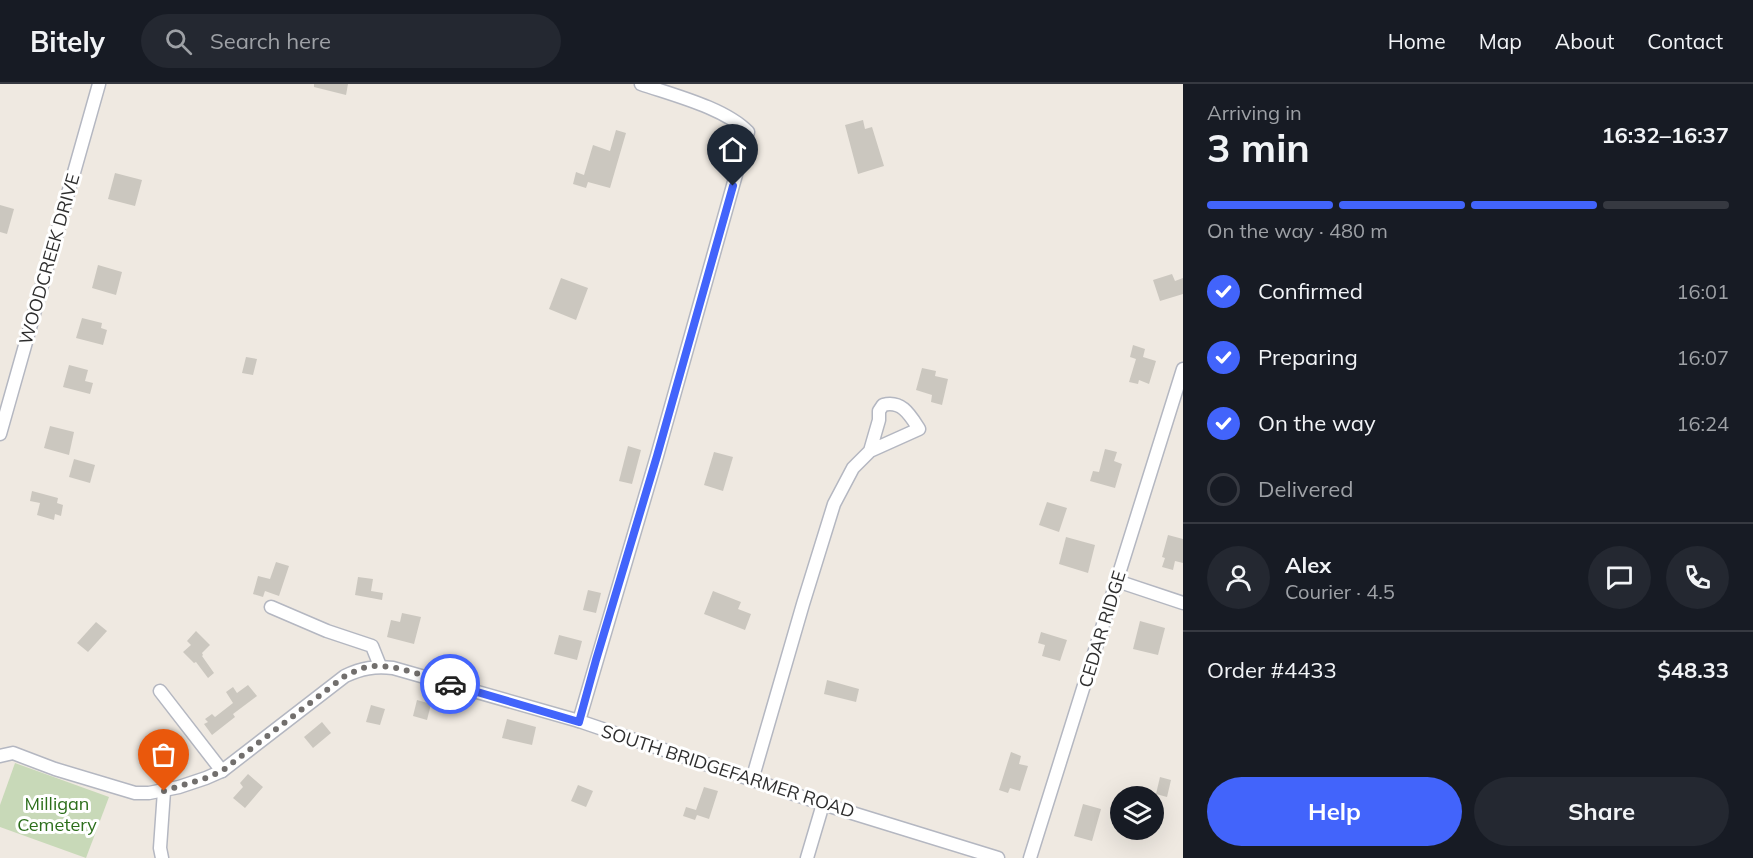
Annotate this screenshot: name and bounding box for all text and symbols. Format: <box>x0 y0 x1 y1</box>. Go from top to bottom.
search box <box>141 14 561 68</box>
text: Bitely <box>30 24 105 59</box>
icon: search <box>162 25 195 58</box>
text: Search here <box>210 27 331 55</box>
text: Home <box>1388 28 1446 54</box>
text: Map <box>1479 28 1522 54</box>
text: About <box>1555 28 1614 54</box>
text: Contact <box>1647 28 1723 54</box>
text: Arriving in <box>1207 100 1302 125</box>
text: 16:32–16:37 <box>1601 121 1729 149</box>
text: 3 min <box>1207 123 1310 172</box>
pin <box>707 124 758 186</box>
icon: home <box>716 133 749 166</box>
street label: WOODCREEK DRIVE <box>14 171 84 347</box>
text: On the way · 480 m <box>1207 218 1388 243</box>
icon: check <box>1207 275 1240 308</box>
text: Confirmed <box>1258 277 1363 305</box>
text: 16:01 <box>1676 279 1729 304</box>
icon: check <box>1207 341 1240 374</box>
text: Preparing <box>1258 343 1358 371</box>
text: 16:07 <box>1676 345 1729 370</box>
icon: check <box>1207 407 1240 440</box>
text: On the way <box>1258 409 1376 437</box>
text: 16:24 <box>1676 411 1729 436</box>
text: Delivered <box>1258 475 1353 503</box>
button: person <box>1207 546 1270 609</box>
button: chat <box>1588 546 1651 609</box>
button: phone <box>1666 546 1729 609</box>
text: Alex <box>1285 551 1331 579</box>
street label: CEDAR RIDGE <box>1073 568 1131 690</box>
text: Courier · 4.5 <box>1285 579 1395 604</box>
courier <box>420 654 480 714</box>
text: Order #4433 <box>1207 656 1337 684</box>
text: $48.33 <box>1658 656 1729 684</box>
icon: car <box>434 668 467 701</box>
street label: SOUTH BRIDGEFARMER ROAD <box>599 719 857 823</box>
pin <box>138 729 189 791</box>
icon: bag <box>147 738 180 771</box>
button: Help <box>1207 777 1462 846</box>
button: Share <box>1474 777 1729 846</box>
map controls <box>1110 786 1164 840</box>
button: layers <box>1110 786 1164 840</box>
park label: Milligan Cemetery <box>17 792 97 836</box>

